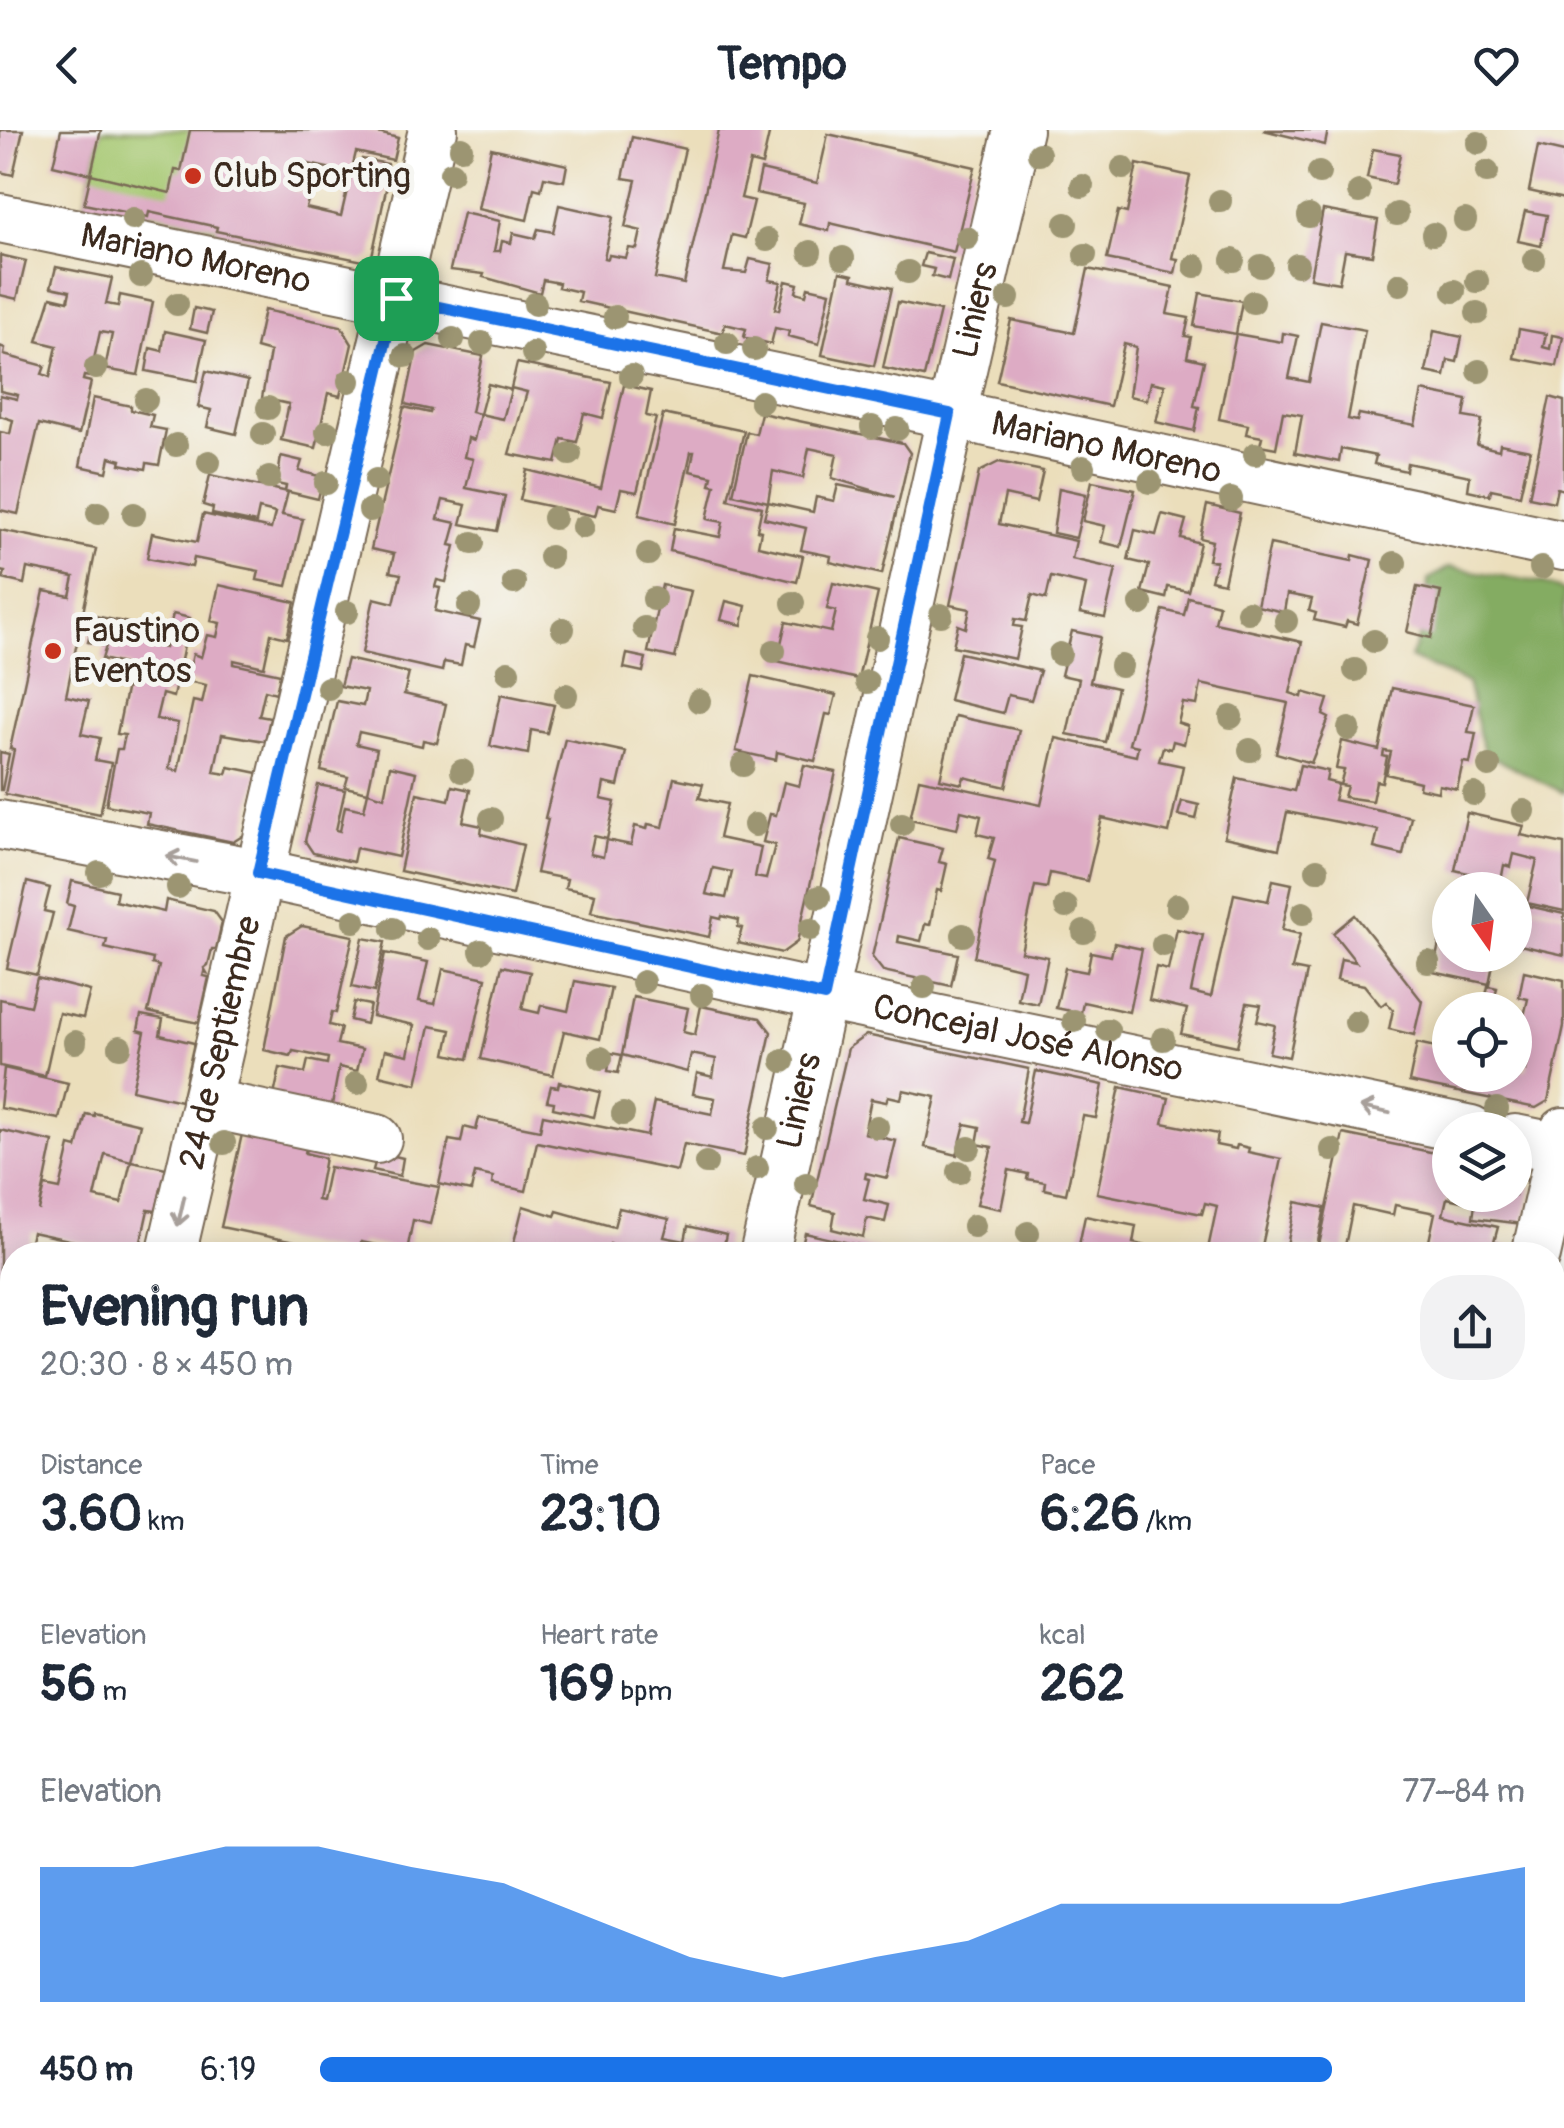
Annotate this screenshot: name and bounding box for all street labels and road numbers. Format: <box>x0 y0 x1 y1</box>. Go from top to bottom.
street label: Mariano Moreno <box>77 213 315 304</box>
street label: Liniers <box>943 258 1008 363</box>
street label: Mariano Moreno <box>987 402 1225 494</box>
street label: 24 de Septiembre <box>170 912 271 1174</box>
street label: Concejal José Alonso <box>869 985 1187 1092</box>
street label: Liniers <box>767 1048 831 1153</box>

